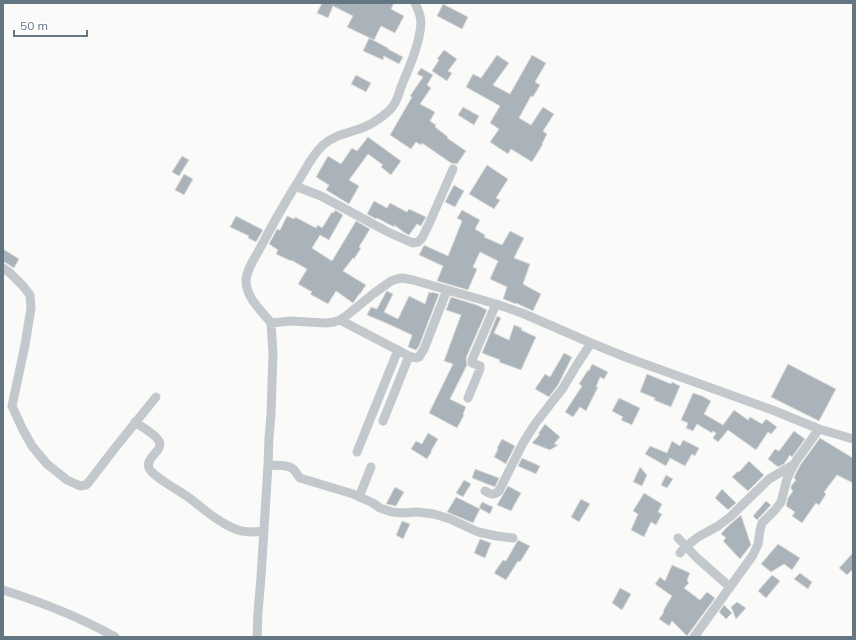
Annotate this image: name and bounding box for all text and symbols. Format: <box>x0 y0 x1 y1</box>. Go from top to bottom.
scale bar <box>14 12 87 38</box>
text: 50 m <box>20 18 48 33</box>

